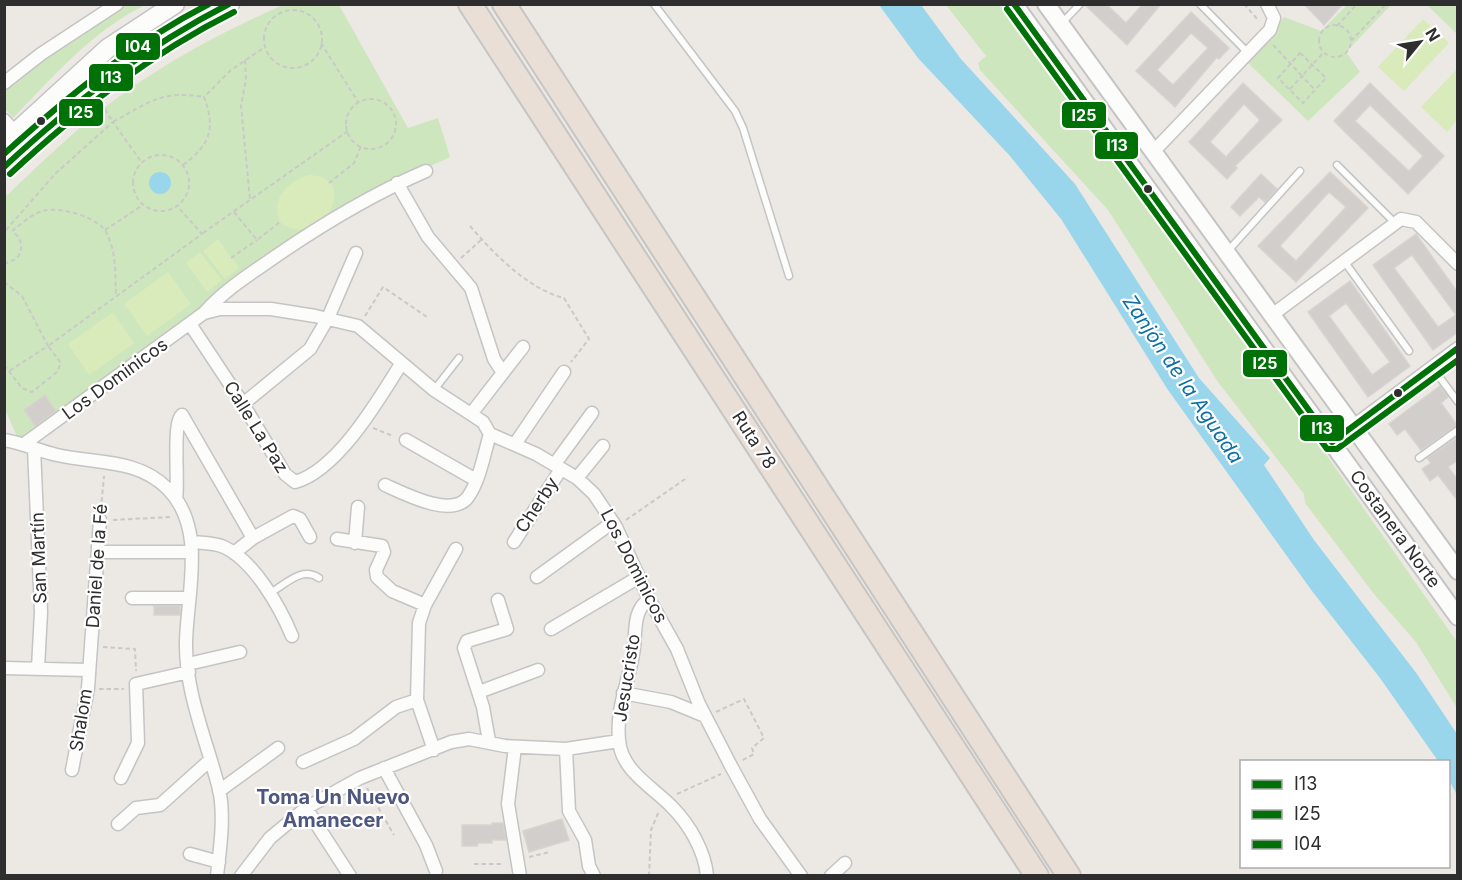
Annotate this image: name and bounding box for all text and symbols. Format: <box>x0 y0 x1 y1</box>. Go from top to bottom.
north arrow <box>1390 12 1450 72</box>
text: N <box>1421 24 1445 45</box>
line badge: I04 <box>115 32 161 61</box>
text: I04 <box>125 36 151 56</box>
line badge: I13 <box>88 63 134 92</box>
text: I13 <box>100 67 122 87</box>
line badge: I25 <box>58 98 104 127</box>
line badge: I25 <box>1061 101 1107 129</box>
text: I25 <box>69 102 93 122</box>
text: I25 <box>1072 105 1096 125</box>
unlabelled marker <box>35 115 47 127</box>
line badge: I13 <box>1094 131 1139 160</box>
text: I13 <box>1106 135 1128 155</box>
unlabelled marker <box>1142 183 1154 195</box>
water label: Zanjón de la Aguada <box>1118 290 1248 468</box>
street label: Los Dominicos <box>58 333 171 424</box>
line badge: I25 <box>1242 349 1288 378</box>
text: I25 <box>1253 353 1277 373</box>
street label: Calle La Paz <box>220 377 293 477</box>
unlabelled marker <box>1392 387 1404 399</box>
street label: Ruta 78 <box>728 407 781 472</box>
line badge: I13 <box>1299 414 1345 442</box>
text: I13 <box>1311 418 1333 438</box>
street label: Costanera Norte <box>1346 466 1445 592</box>
street label: Cherby <box>511 473 562 537</box>
street label: Daniel de la Fé <box>82 503 111 629</box>
street label: Los Dominicos <box>597 505 672 626</box>
street label: San Martín <box>26 512 51 604</box>
street label: Jesucristo <box>609 633 644 723</box>
street label: Shalom <box>65 687 96 753</box>
legend <box>1240 760 1450 868</box>
text: I13 <box>1294 773 1317 794</box>
district label: Toma Un Nuevo Amanecer <box>256 785 410 832</box>
text: I25 <box>1294 803 1321 824</box>
text: I04 <box>1294 833 1322 854</box>

